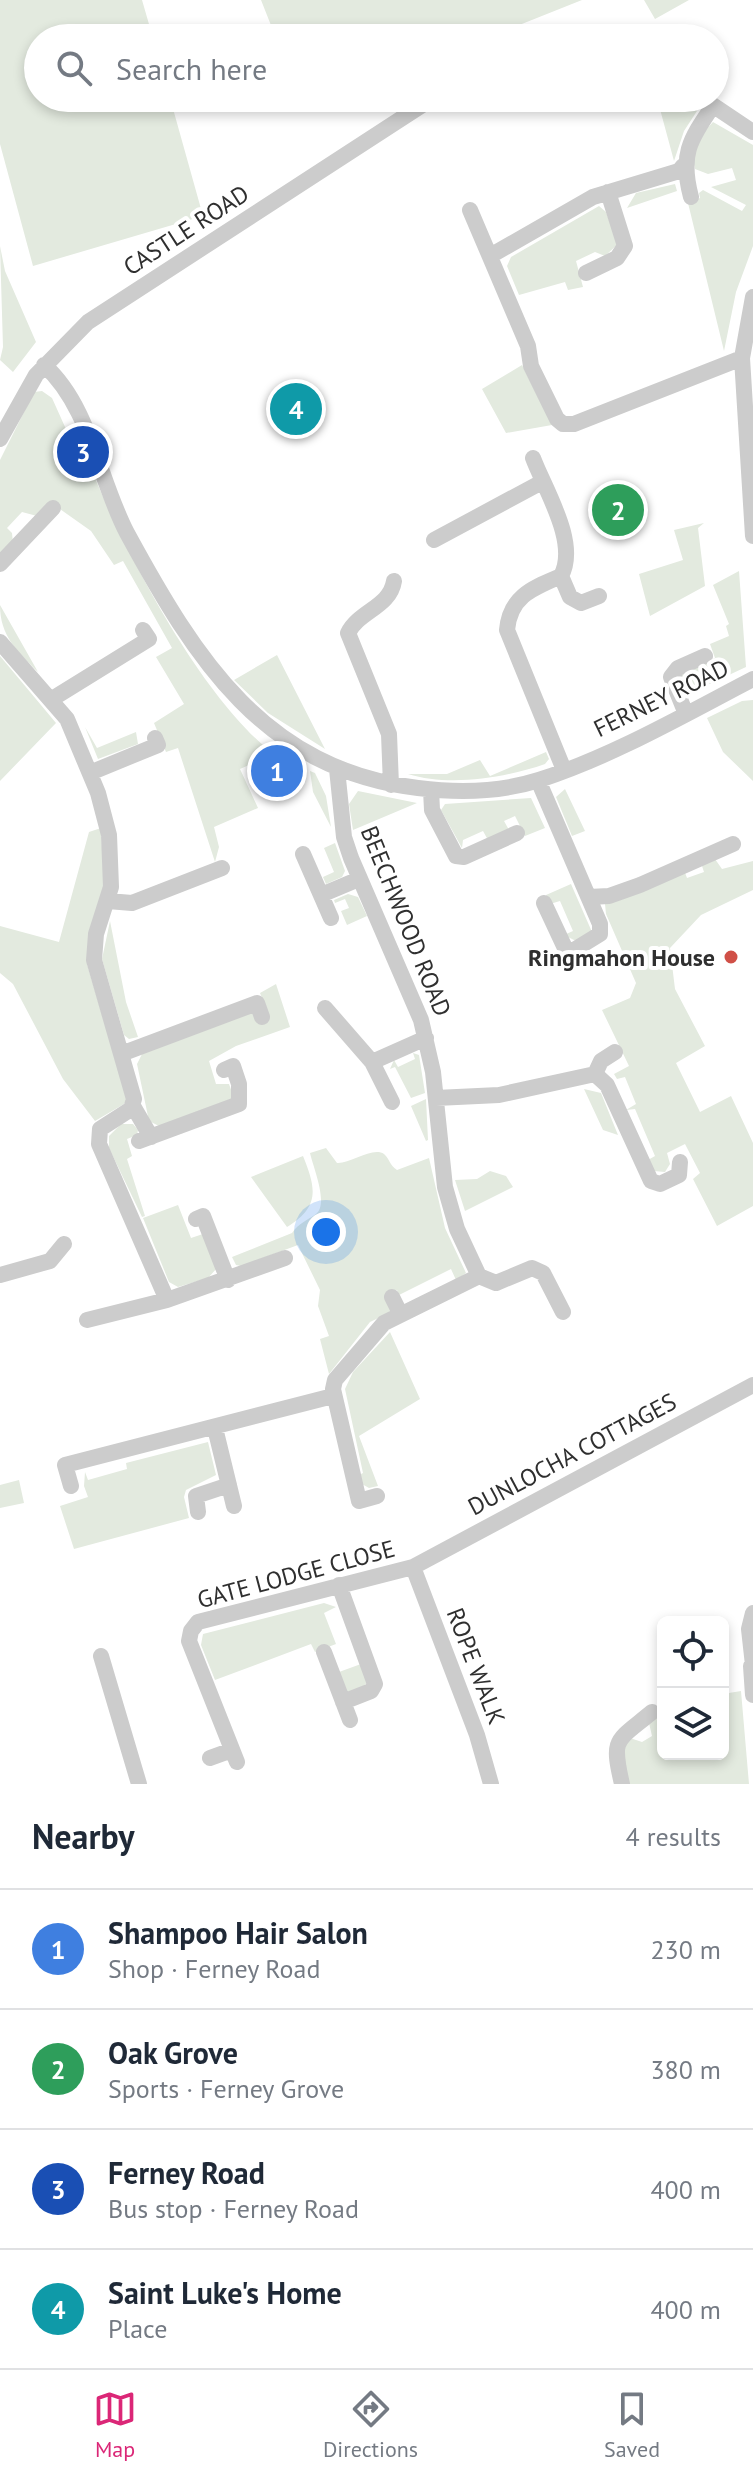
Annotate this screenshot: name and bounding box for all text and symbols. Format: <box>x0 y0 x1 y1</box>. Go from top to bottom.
search box <box>24 24 729 112</box>
icon: search <box>52 46 96 90</box>
text: Search here <box>116 49 267 88</box>
street label: CASTLE ROAD <box>117 178 255 282</box>
pin: 4 <box>270 379 322 439</box>
pin: 3 <box>57 422 109 482</box>
pin: 2 <box>592 480 644 540</box>
street label: FERNEY ROAD <box>588 652 734 744</box>
pin: 1 <box>251 741 303 801</box>
street label: BEECHWOOD ROAD <box>354 821 458 1021</box>
place label: Ringmahon House <box>528 942 715 973</box>
marker: Ringmahon House <box>722 948 740 966</box>
your location <box>306 1212 346 1252</box>
street label: DUNLOCHA COTTAGES <box>462 1386 682 1522</box>
street label: GATE LODGE CLOSE <box>194 1533 398 1615</box>
street label: ROPE WALK <box>440 1603 512 1729</box>
map controls <box>657 1616 729 1760</box>
button: locate <box>657 1616 729 1688</box>
button: layers <box>657 1688 729 1760</box>
text: Nearby <box>32 1814 134 1858</box>
text: 4 results <box>626 1820 721 1853</box>
text: Shampoo Hair Salon <box>108 1913 368 1952</box>
text: 1 <box>51 1933 65 1966</box>
text: 230 m <box>650 1933 721 1966</box>
text: Shop · Ferney Road <box>108 1952 320 1985</box>
text: Oak Grove <box>108 2033 238 2072</box>
text: 2 <box>51 2053 65 2086</box>
text: 380 m <box>650 2053 721 2086</box>
text: Sports · Ferney Grove <box>108 2072 344 2105</box>
text: Ferney Road <box>108 2153 265 2192</box>
text: 3 <box>51 2173 65 2206</box>
text: 400 m <box>650 2173 721 2206</box>
text: Bus stop · Ferney Road <box>108 2192 359 2225</box>
text: Saint Luke's Home <box>108 2273 342 2312</box>
text: 4 <box>51 2293 65 2326</box>
text: 400 m <box>650 2293 721 2326</box>
text: Place <box>108 2312 167 2345</box>
tab: Map <box>93 2387 137 2463</box>
tab: Directions <box>323 2387 418 2463</box>
tab: Saved <box>604 2387 660 2463</box>

